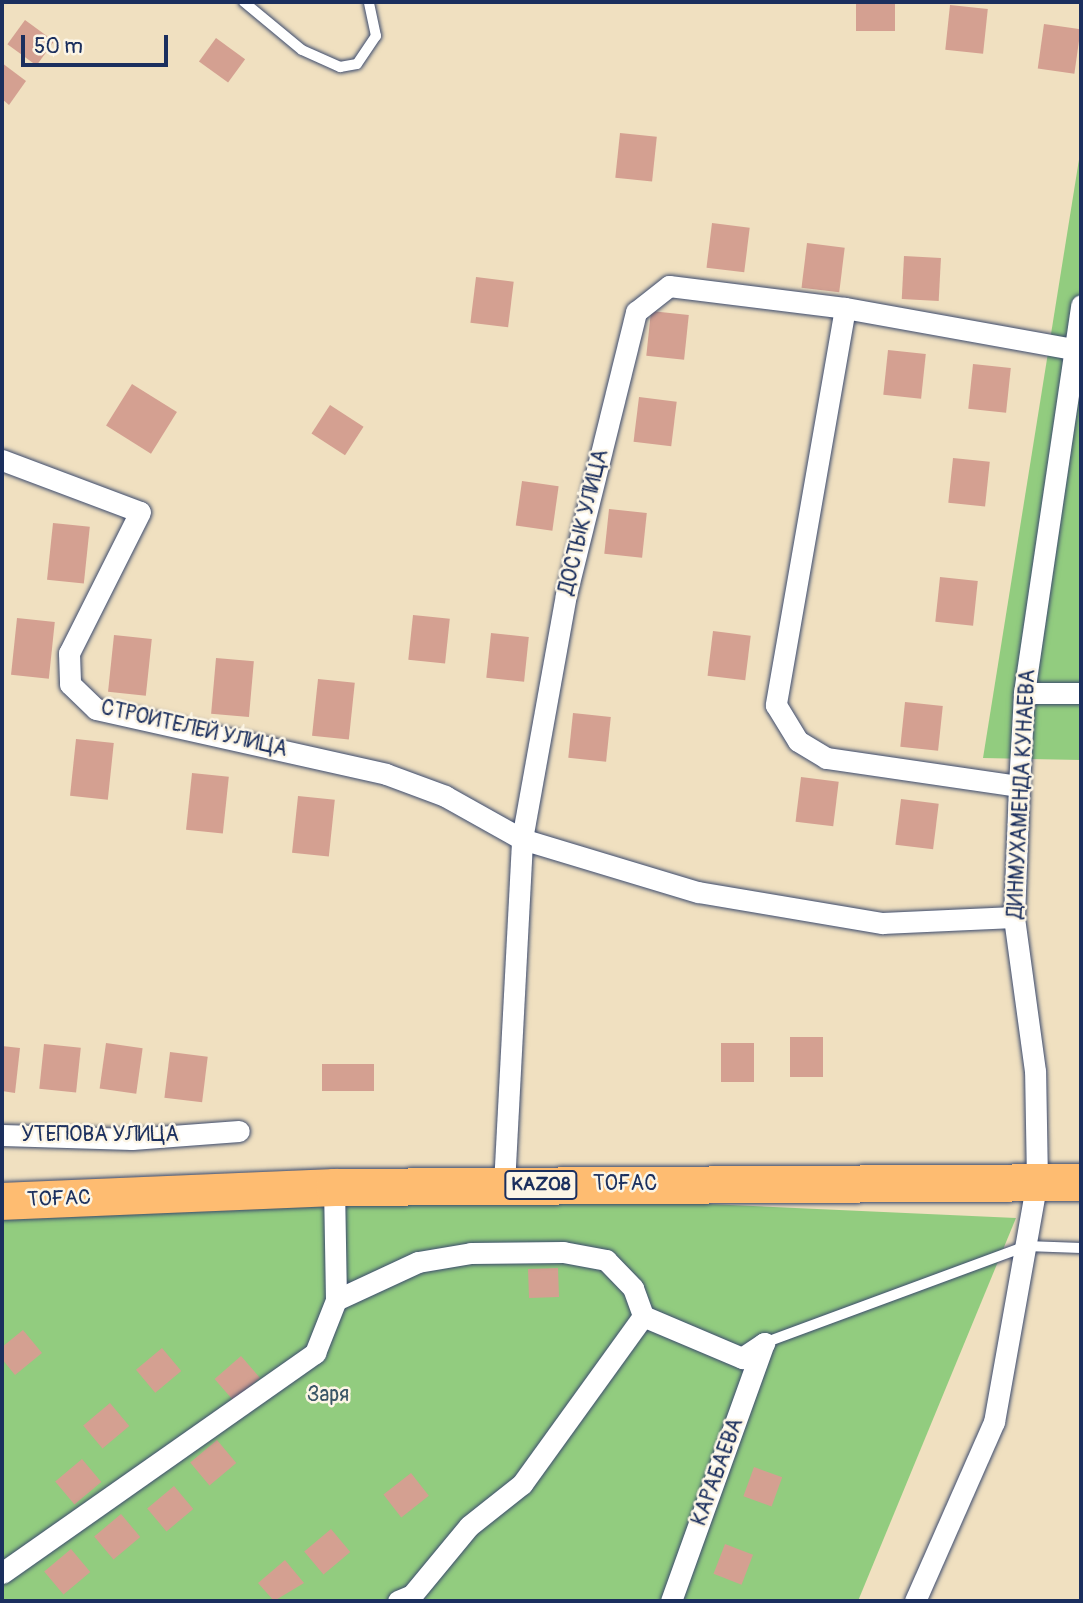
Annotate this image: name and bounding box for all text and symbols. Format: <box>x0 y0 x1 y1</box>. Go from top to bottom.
scale bar <box>24 21 172 65</box>
text: 50 m <box>34 33 83 60</box>
street label: ДОСТЫК УЛИЦА <box>554 447 614 597</box>
street label: ДИНМУХАМЕНДА КУНАЕВА <box>1003 669 1041 919</box>
street label: СТРОИТЕЛЕЙ УЛИЦА <box>98 695 290 763</box>
street label: УТЕПОВА УЛИЦА <box>21 1122 179 1148</box>
road number: KAZ08 <box>504 1170 578 1200</box>
street label: ТОҒАС <box>593 1171 657 1197</box>
street label: ТОҒАС <box>26 1185 92 1213</box>
park label: Заря <box>307 1382 349 1408</box>
street label: КАРАБАЕВА <box>687 1415 749 1529</box>

